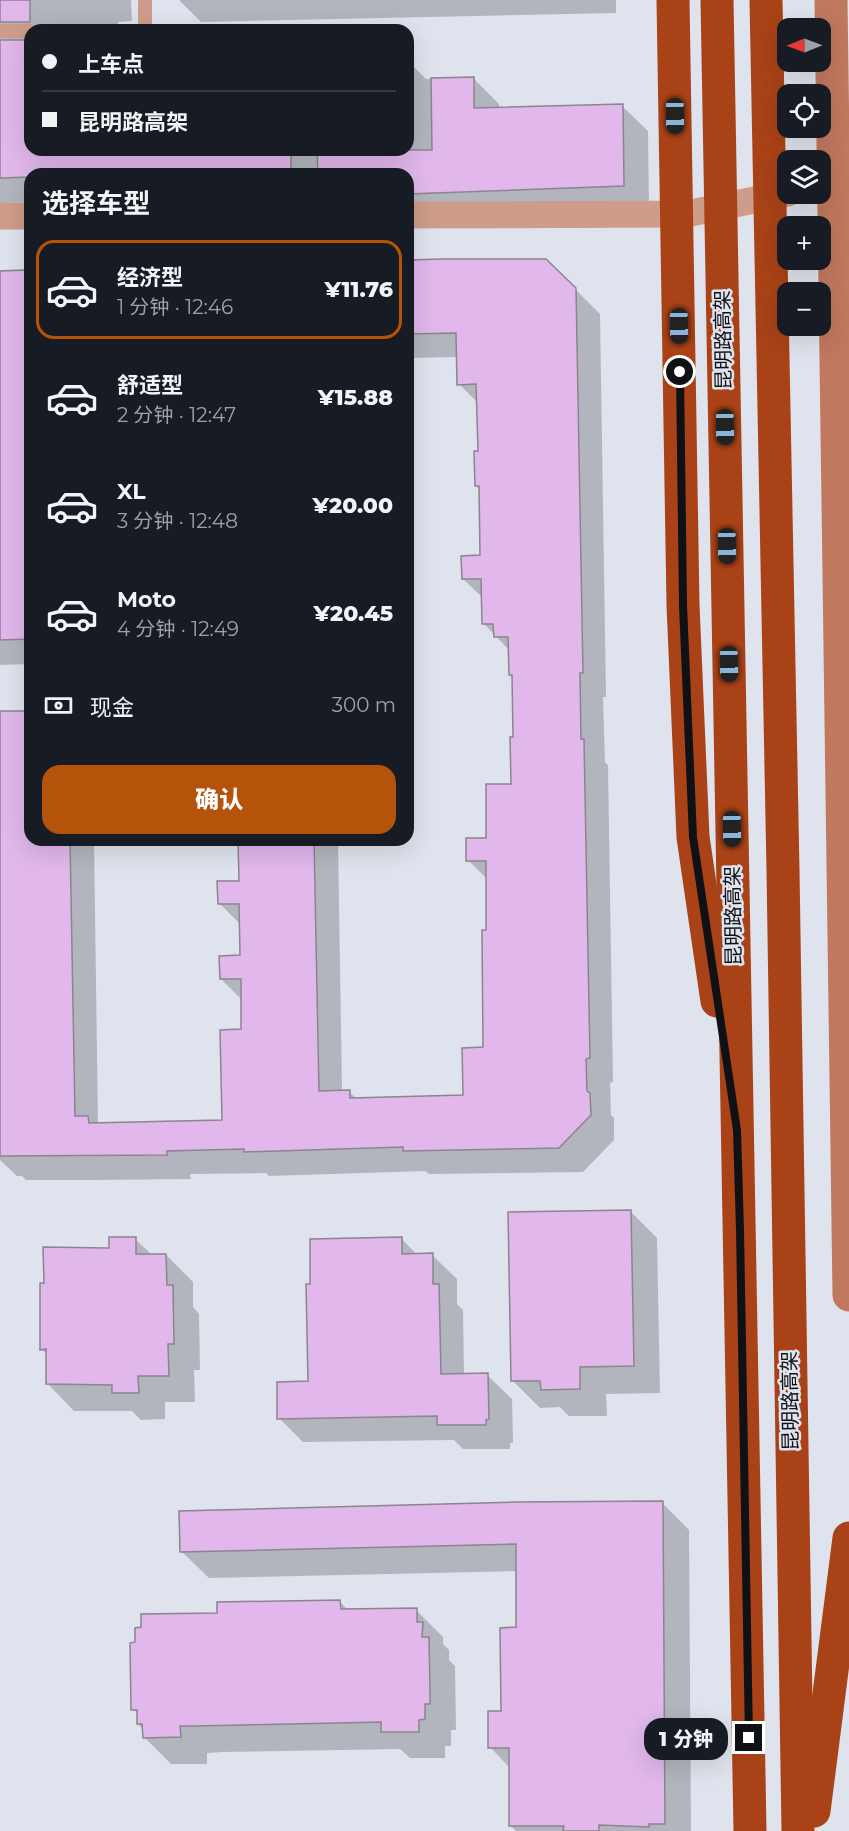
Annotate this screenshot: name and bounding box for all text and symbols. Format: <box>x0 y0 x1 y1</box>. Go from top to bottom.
north arrow <box>777 18 831 72</box>
map controls <box>777 18 831 336</box>
text: 上车点 <box>78 51 144 78</box>
button: locate <box>777 84 831 138</box>
car <box>666 98 684 134</box>
text: 昆明路高架 <box>78 109 188 136</box>
button: layers <box>777 150 831 204</box>
text: 选择车型 <box>42 187 150 220</box>
button: + <box>777 216 831 270</box>
icon: car <box>45 263 99 317</box>
text: 经济型 <box>117 264 183 291</box>
text: ¥11.76 <box>324 276 393 303</box>
button: − <box>777 282 831 336</box>
street label: 昆明路高架 <box>710 290 736 390</box>
text: 1 分钟 · 12:46 <box>117 295 233 319</box>
car <box>670 308 688 344</box>
route start <box>666 358 693 385</box>
icon: car <box>45 371 99 425</box>
text: 舒适型 <box>117 372 183 399</box>
text: ¥15.88 <box>318 384 393 411</box>
text: 2 分钟 · 12:47 <box>117 403 236 427</box>
car <box>716 409 734 445</box>
text: XL <box>117 478 146 505</box>
icon: car <box>45 479 99 533</box>
text: ¥20.00 <box>312 492 393 519</box>
text: 3 分钟 · 12:48 <box>117 509 238 533</box>
car <box>718 528 736 564</box>
text: Moto <box>117 586 176 613</box>
icon: car <box>45 587 99 641</box>
text: ¥20.45 <box>313 600 393 627</box>
text: 4 分钟 · 12:49 <box>117 617 239 641</box>
car <box>720 646 738 682</box>
icon: cash <box>42 689 75 722</box>
text: 300 m <box>332 693 396 717</box>
text: 现金 <box>90 694 134 721</box>
button: 确认 <box>42 765 396 834</box>
car <box>723 811 741 847</box>
street label: 昆明路高架 <box>720 866 746 966</box>
street label: 昆明路高架 <box>777 1351 803 1451</box>
callout: 1 分钟 <box>644 1717 728 1759</box>
route end <box>735 1724 762 1751</box>
text: 1 分钟 <box>659 1727 713 1751</box>

